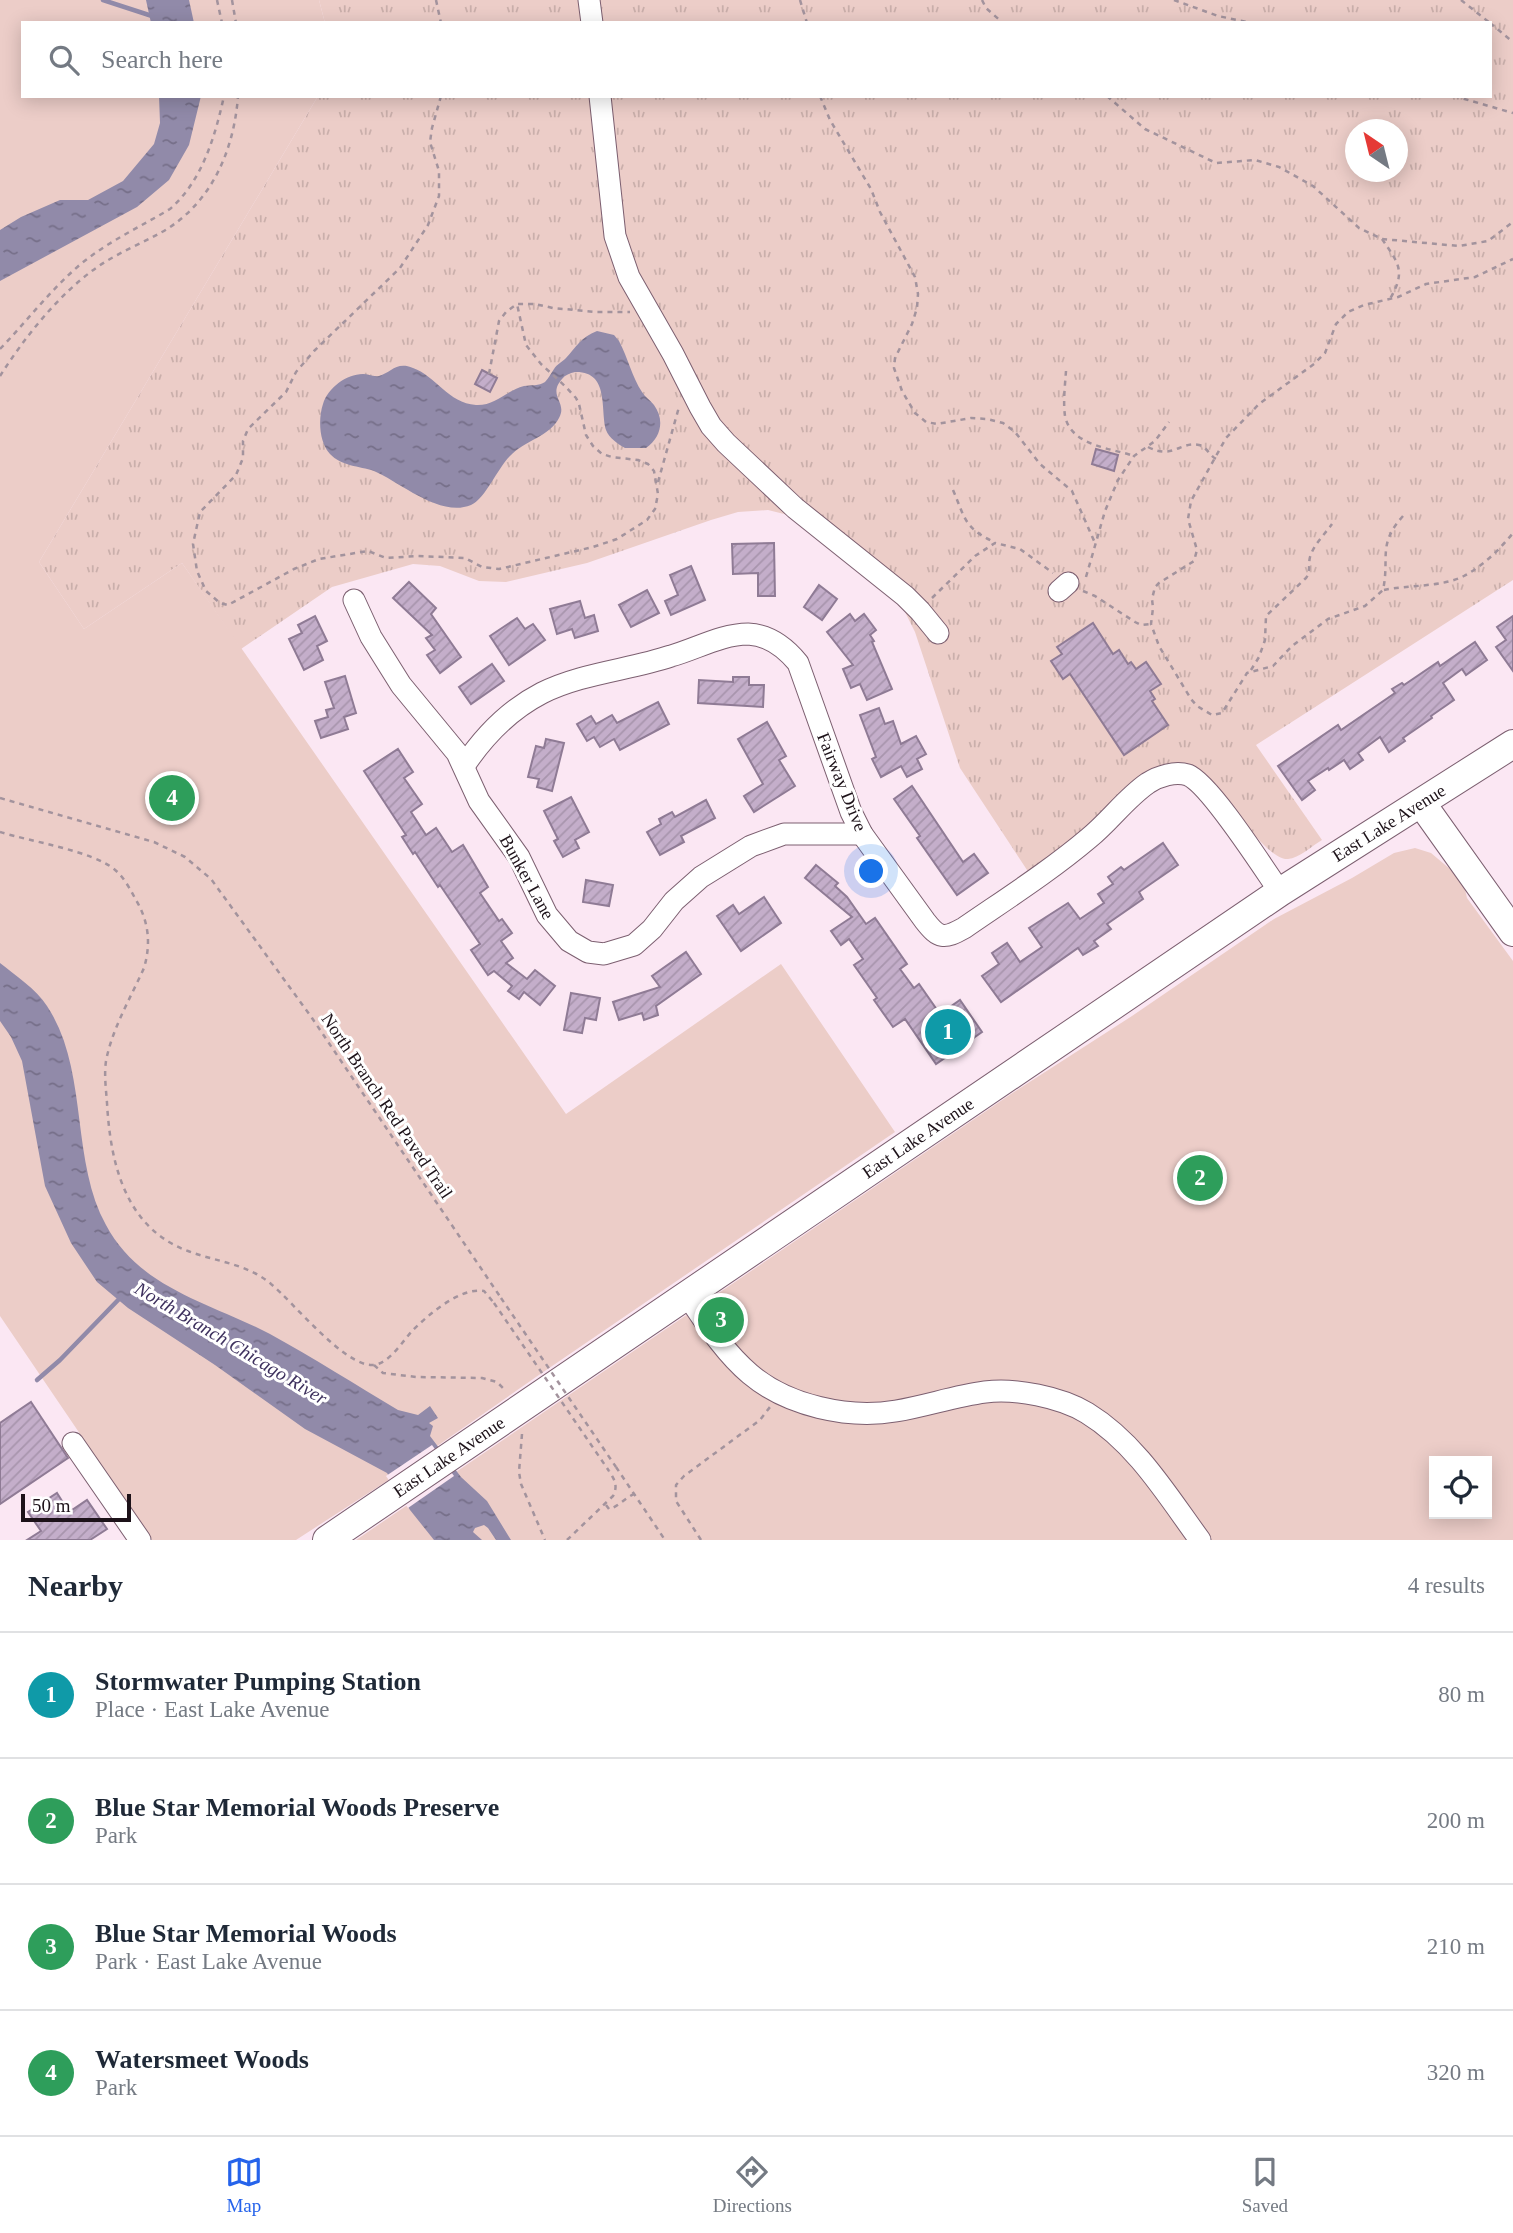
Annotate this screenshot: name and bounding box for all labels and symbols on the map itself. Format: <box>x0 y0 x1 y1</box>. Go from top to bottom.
north arrow <box>1345 119 1408 182</box>
street label: Fairway Drive <box>813 730 871 834</box>
pin: 4 <box>149 772 195 824</box>
street label: East Lake Avenue <box>1329 780 1449 866</box>
street label: Bunker Lane <box>496 831 558 923</box>
your location <box>854 854 888 888</box>
pin: 1 <box>925 1006 971 1058</box>
street label: North Branch Red Paved Trail <box>317 1010 457 1202</box>
street label: East Lake Avenue <box>859 1093 977 1183</box>
pin: 2 <box>1177 1152 1223 1204</box>
water label: North Branch Chicago River <box>130 1277 331 1409</box>
pin: 3 <box>698 1294 744 1346</box>
street label: East Lake Avenue <box>390 1412 508 1502</box>
scale bar <box>21 1491 131 1523</box>

